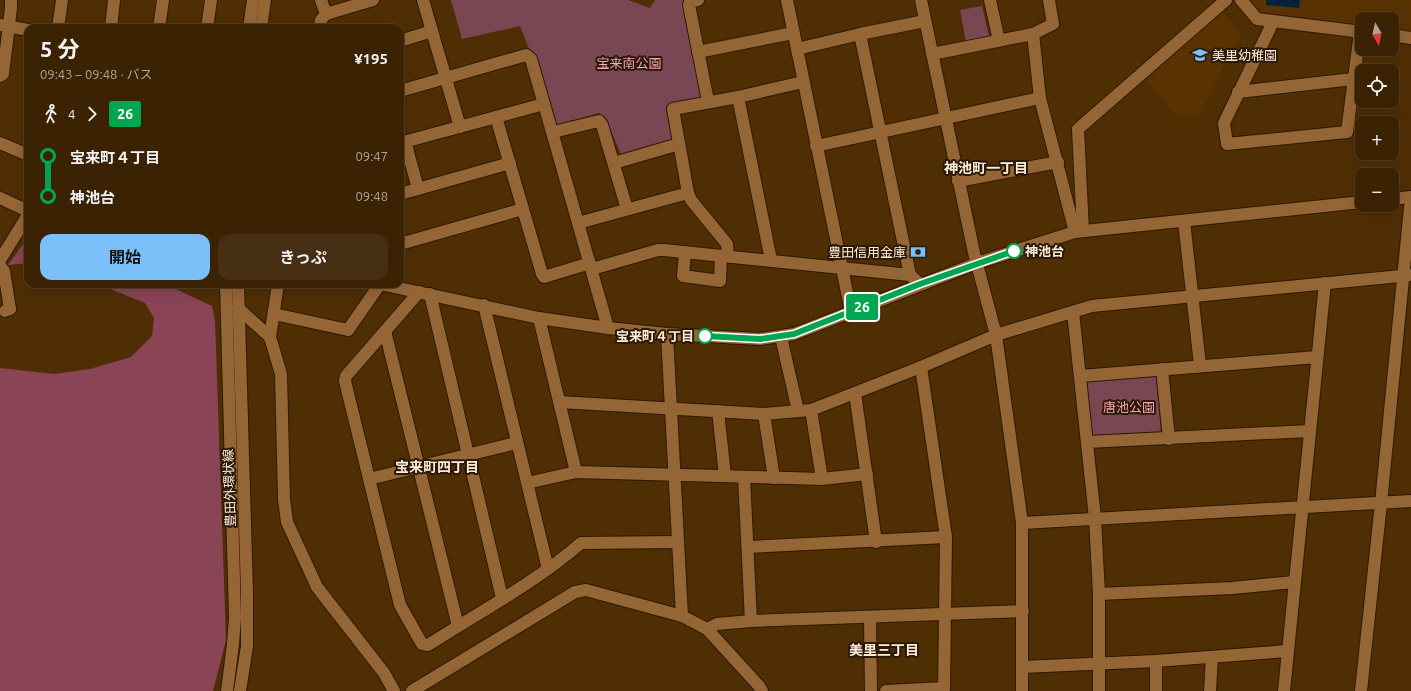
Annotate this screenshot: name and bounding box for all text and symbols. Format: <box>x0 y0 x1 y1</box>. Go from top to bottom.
north arrow <box>1355 12 1399 56</box>
map controls <box>1355 12 1399 212</box>
text: 5 分 <box>40 36 80 61</box>
school or university icon: 美里幼稚園 <box>1191 46 1209 64</box>
place label: 美里幼稚園 <box>1212 48 1277 62</box>
text: ¥195 <box>354 50 388 67</box>
park label: 宝来南公園 <box>596 56 662 70</box>
button: locate <box>1355 64 1399 108</box>
text: 09:43 – 09:48 · バス <box>40 67 153 81</box>
icon: walk <box>40 103 62 125</box>
icon: forward <box>81 103 103 125</box>
text: 26 <box>117 106 133 122</box>
text: 4 <box>68 107 75 121</box>
button: + <box>1355 116 1399 160</box>
text: 宝来町４丁目 <box>70 149 160 166</box>
text: 09:47 <box>355 149 388 163</box>
district label: 神池町一丁目 <box>944 160 1028 176</box>
button: − <box>1355 168 1399 212</box>
text: 神池台 <box>70 189 115 206</box>
text: 09:48 <box>355 189 388 203</box>
button: 開始 <box>40 234 210 280</box>
button: きっぷ <box>218 234 388 280</box>
bank icon: 豊田信用金庫 <box>909 243 927 261</box>
marker: 神池台 <box>1006 243 1022 259</box>
place label: 神池台 <box>1025 244 1064 258</box>
place label: 豊田信用金庫 <box>828 245 906 259</box>
line badge: 26 <box>844 294 880 320</box>
text: 26 <box>854 299 870 315</box>
marker: 宝来町４丁目 <box>697 328 713 344</box>
place label: 宝来町４丁目 <box>616 329 694 343</box>
park label: 唐池公園 <box>1103 400 1155 414</box>
street label: 豊田外環状線 <box>221 449 237 527</box>
district label: 宝来町四丁目 <box>395 459 479 475</box>
district label: 美里三丁目 <box>849 642 919 658</box>

